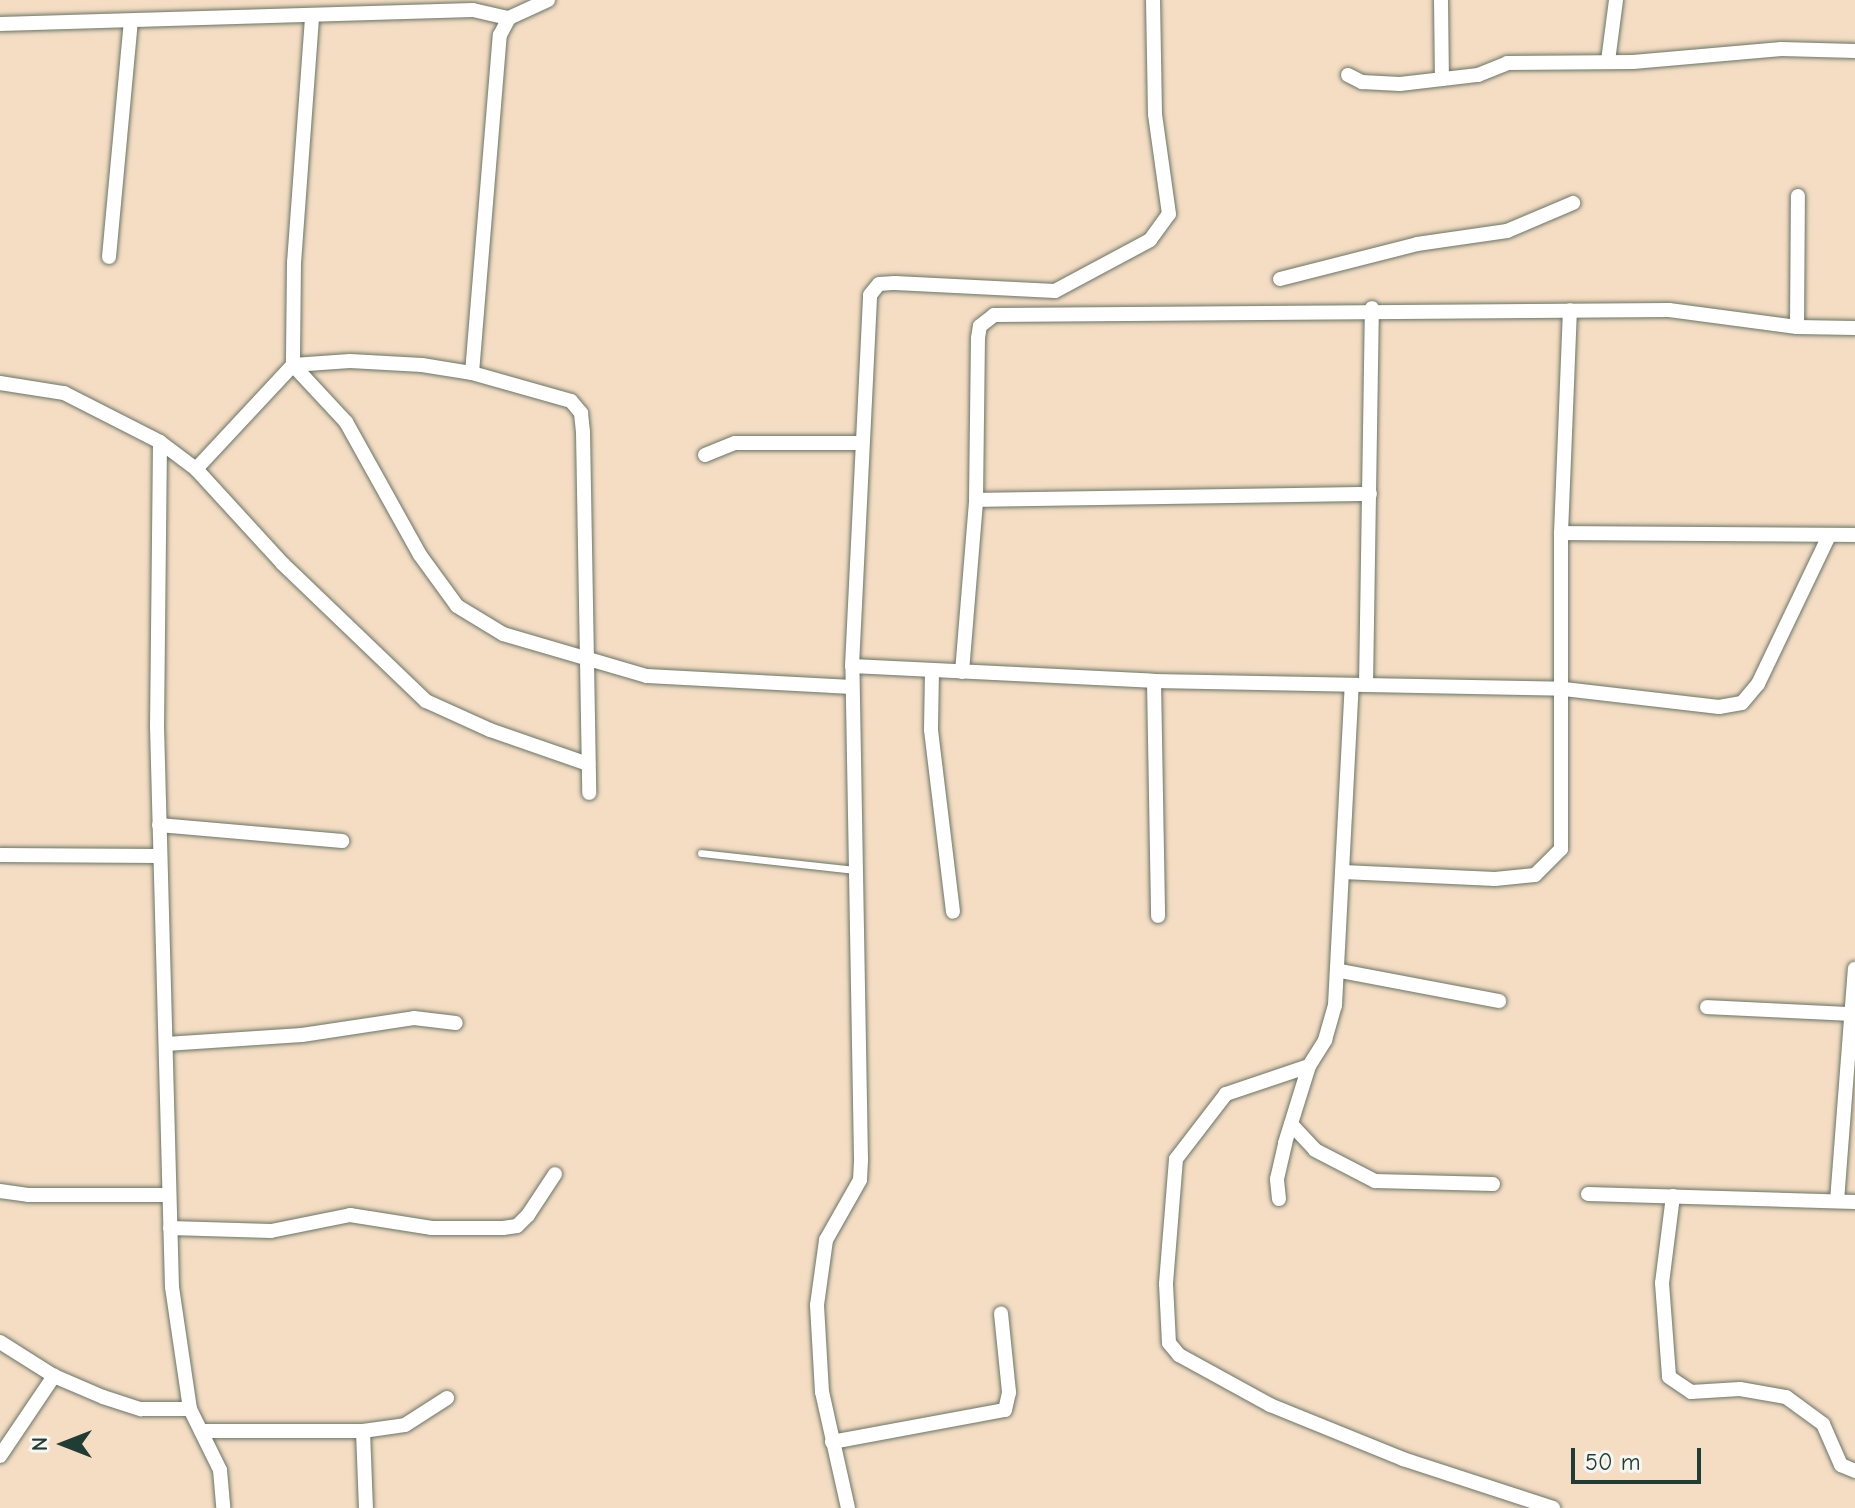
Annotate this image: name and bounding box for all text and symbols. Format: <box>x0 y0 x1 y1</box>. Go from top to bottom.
north arrow <box>24 1404 104 1484</box>
scale bar <box>1575 1432 1705 1482</box>
text: N <box>27 1437 53 1451</box>
text: 50 m <box>1585 1448 1641 1476</box>

